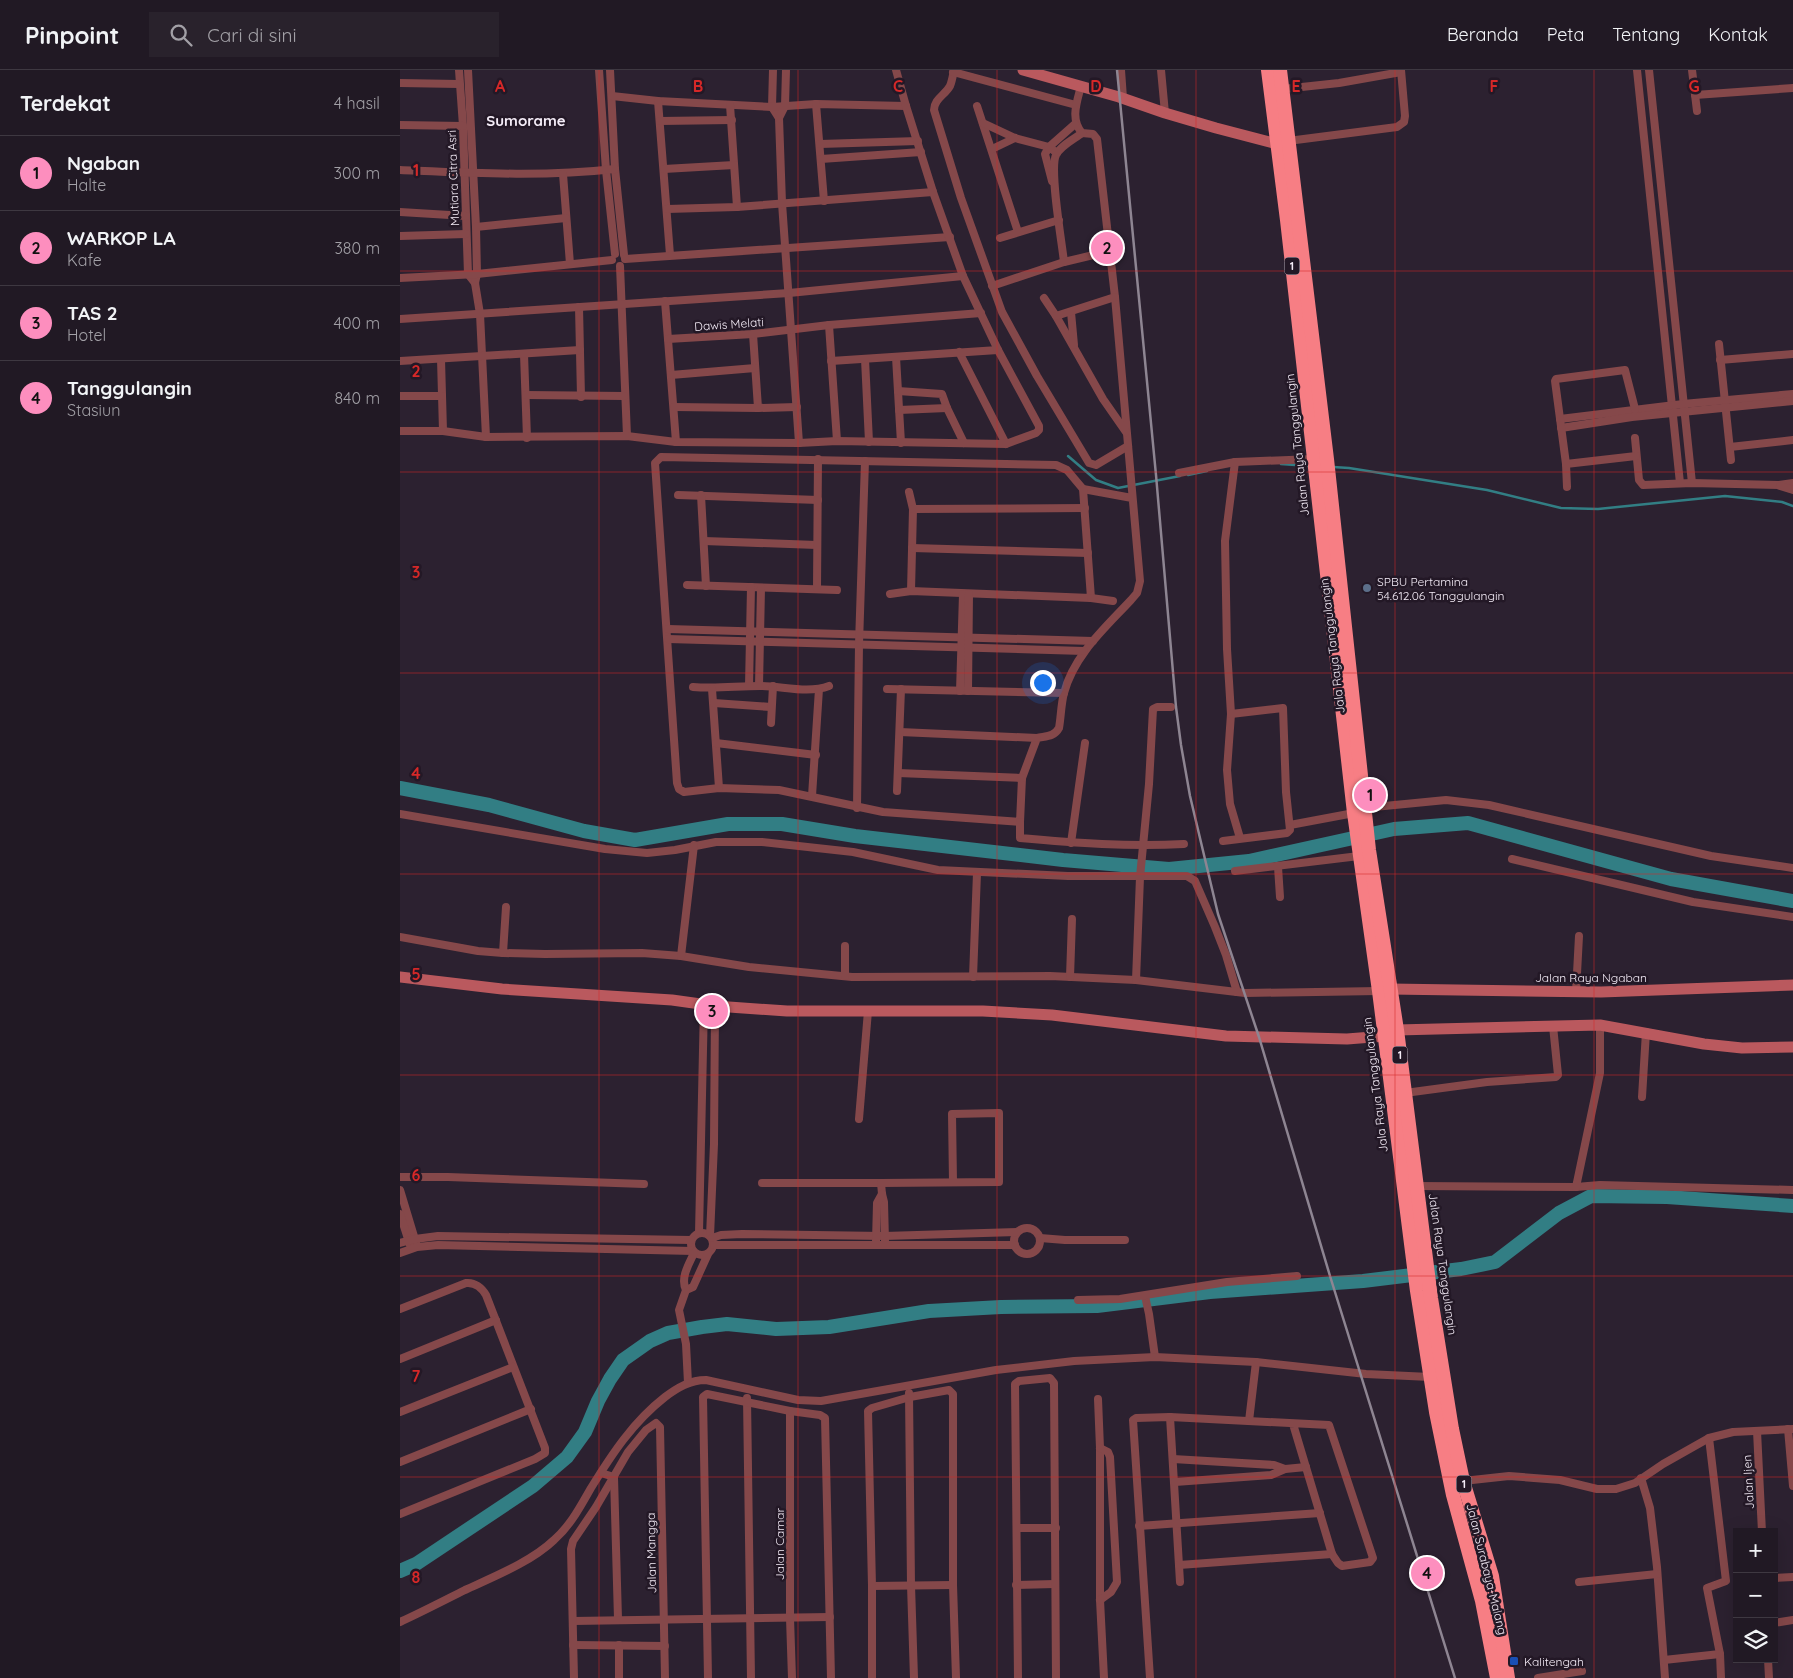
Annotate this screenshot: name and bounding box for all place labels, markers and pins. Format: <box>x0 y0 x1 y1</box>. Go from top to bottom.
pin: 2 <box>1091 229 1123 267</box>
place label: SPBU Pertamina 54.612.06 Tanggulangin <box>1377 574 1505 603</box>
marker: SPBU Pertamina 54.612.06 Tanggulangin <box>1361 582 1373 594</box>
pin: 1 <box>1354 776 1386 814</box>
pin: 3 <box>696 992 728 1030</box>
pin: 4 <box>1411 1554 1443 1592</box>
place label: Kalitengah <box>1524 1654 1584 1669</box>
marker: Kalitengah <box>1508 1655 1520 1667</box>

